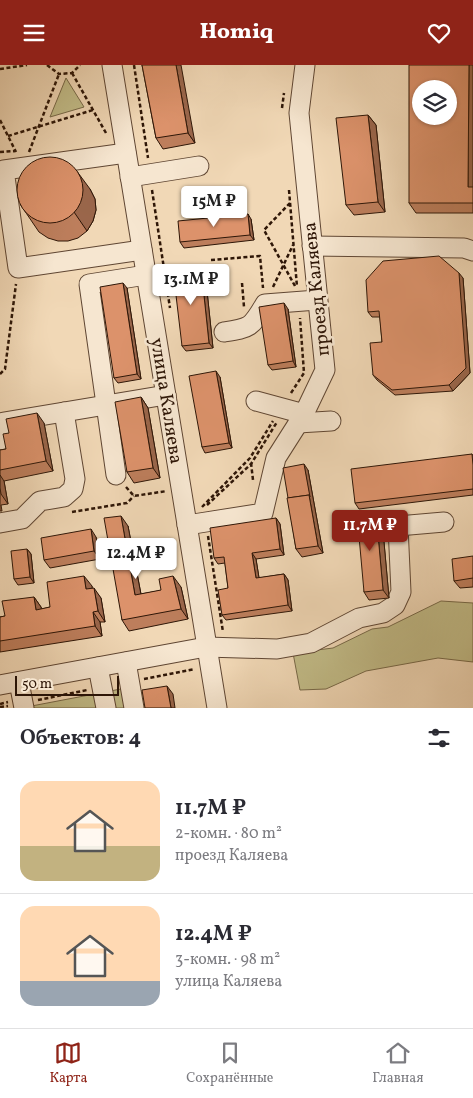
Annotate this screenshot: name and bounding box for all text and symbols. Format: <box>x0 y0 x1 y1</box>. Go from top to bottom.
text: Homiq <box>200 17 273 48</box>
icon: menu <box>20 19 48 47</box>
icon: heart <box>425 19 453 47</box>
map controls <box>412 80 457 125</box>
button: layers <box>412 80 457 125</box>
pin: 15M ₽ <box>179 185 249 228</box>
text: 15M ₽ <box>192 191 236 213</box>
street label: проезд Каляева <box>297 221 337 357</box>
pin: 13.1M ₽ <box>145 263 237 306</box>
text: 13.1M ₽ <box>163 269 219 291</box>
street label: улица Каляева <box>143 336 189 466</box>
pin: 11.7M ₽ <box>324 509 416 552</box>
text: 11.7M ₽ <box>343 515 397 537</box>
pin: 12.4M ₽ <box>90 537 182 580</box>
text: 12.4M ₽ <box>107 543 165 565</box>
scale bar <box>15 673 119 696</box>
text: 50 m <box>22 675 52 694</box>
text: Объектов: 4 <box>20 724 141 753</box>
icon: filters <box>425 724 453 752</box>
text: 11.7M ₽ <box>175 794 246 823</box>
icon: home <box>60 801 120 861</box>
text: 2-комн. · 80 m² <box>175 823 282 845</box>
text: проезд Каляева <box>175 845 288 867</box>
text: 12.4M ₽ <box>175 920 252 949</box>
icon: home <box>60 926 120 986</box>
text: 3-комн. · 98 m² <box>175 949 280 971</box>
text: улица Каляева <box>175 971 282 993</box>
tab: Карта <box>49 1039 87 1088</box>
tab: Сохранённые <box>186 1039 274 1088</box>
tab: Главная <box>372 1039 424 1088</box>

